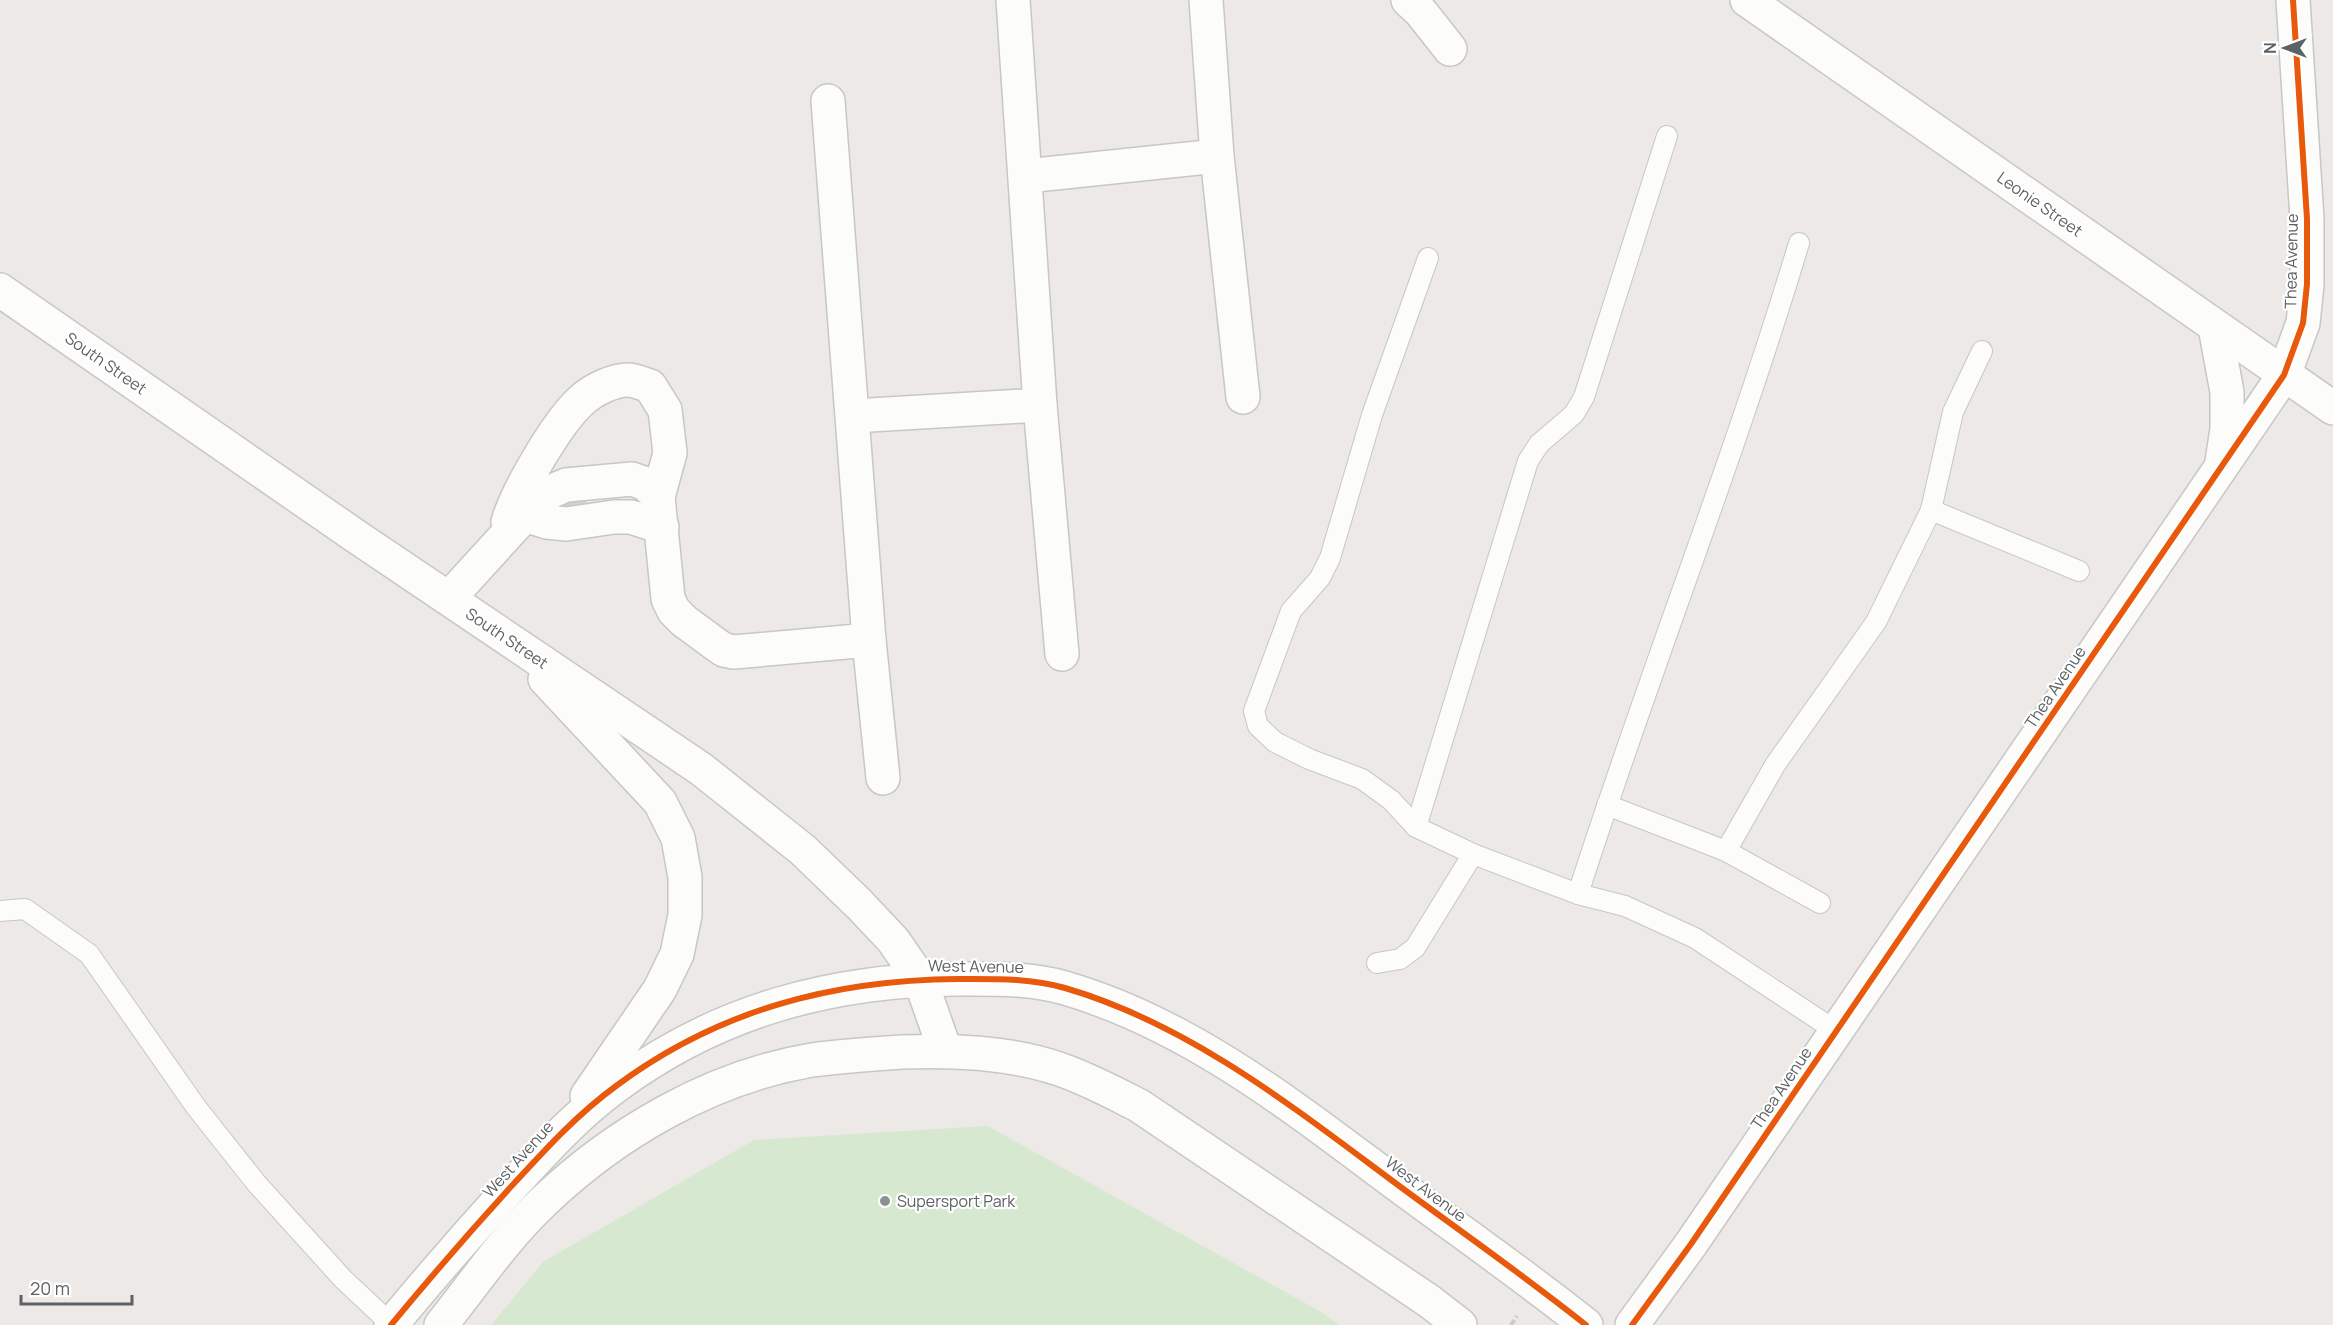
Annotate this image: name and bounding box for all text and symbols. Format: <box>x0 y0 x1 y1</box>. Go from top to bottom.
north arrow <box>2255 18 2315 78</box>
text: N <box>2259 42 2281 54</box>
street label: Leonie Street <box>1993 166 2087 242</box>
street label: Thea Avenue <box>2279 213 2303 309</box>
street label: South Street <box>61 327 151 399</box>
street label: South Street <box>461 602 553 674</box>
street label: Thea Avenue <box>2019 641 2091 733</box>
street label: West Avenue <box>928 954 1024 978</box>
street label: Thea Avenue <box>1745 1042 1817 1134</box>
street label: West Avenue <box>478 1116 558 1202</box>
street label: West Avenue <box>1381 1151 1471 1227</box>
place label: Supersport Park <box>897 1190 1016 1212</box>
marker: Supersport Park <box>878 1194 892 1208</box>
scale bar <box>21 1268 132 1306</box>
text: 20 m <box>30 1276 70 1300</box>

